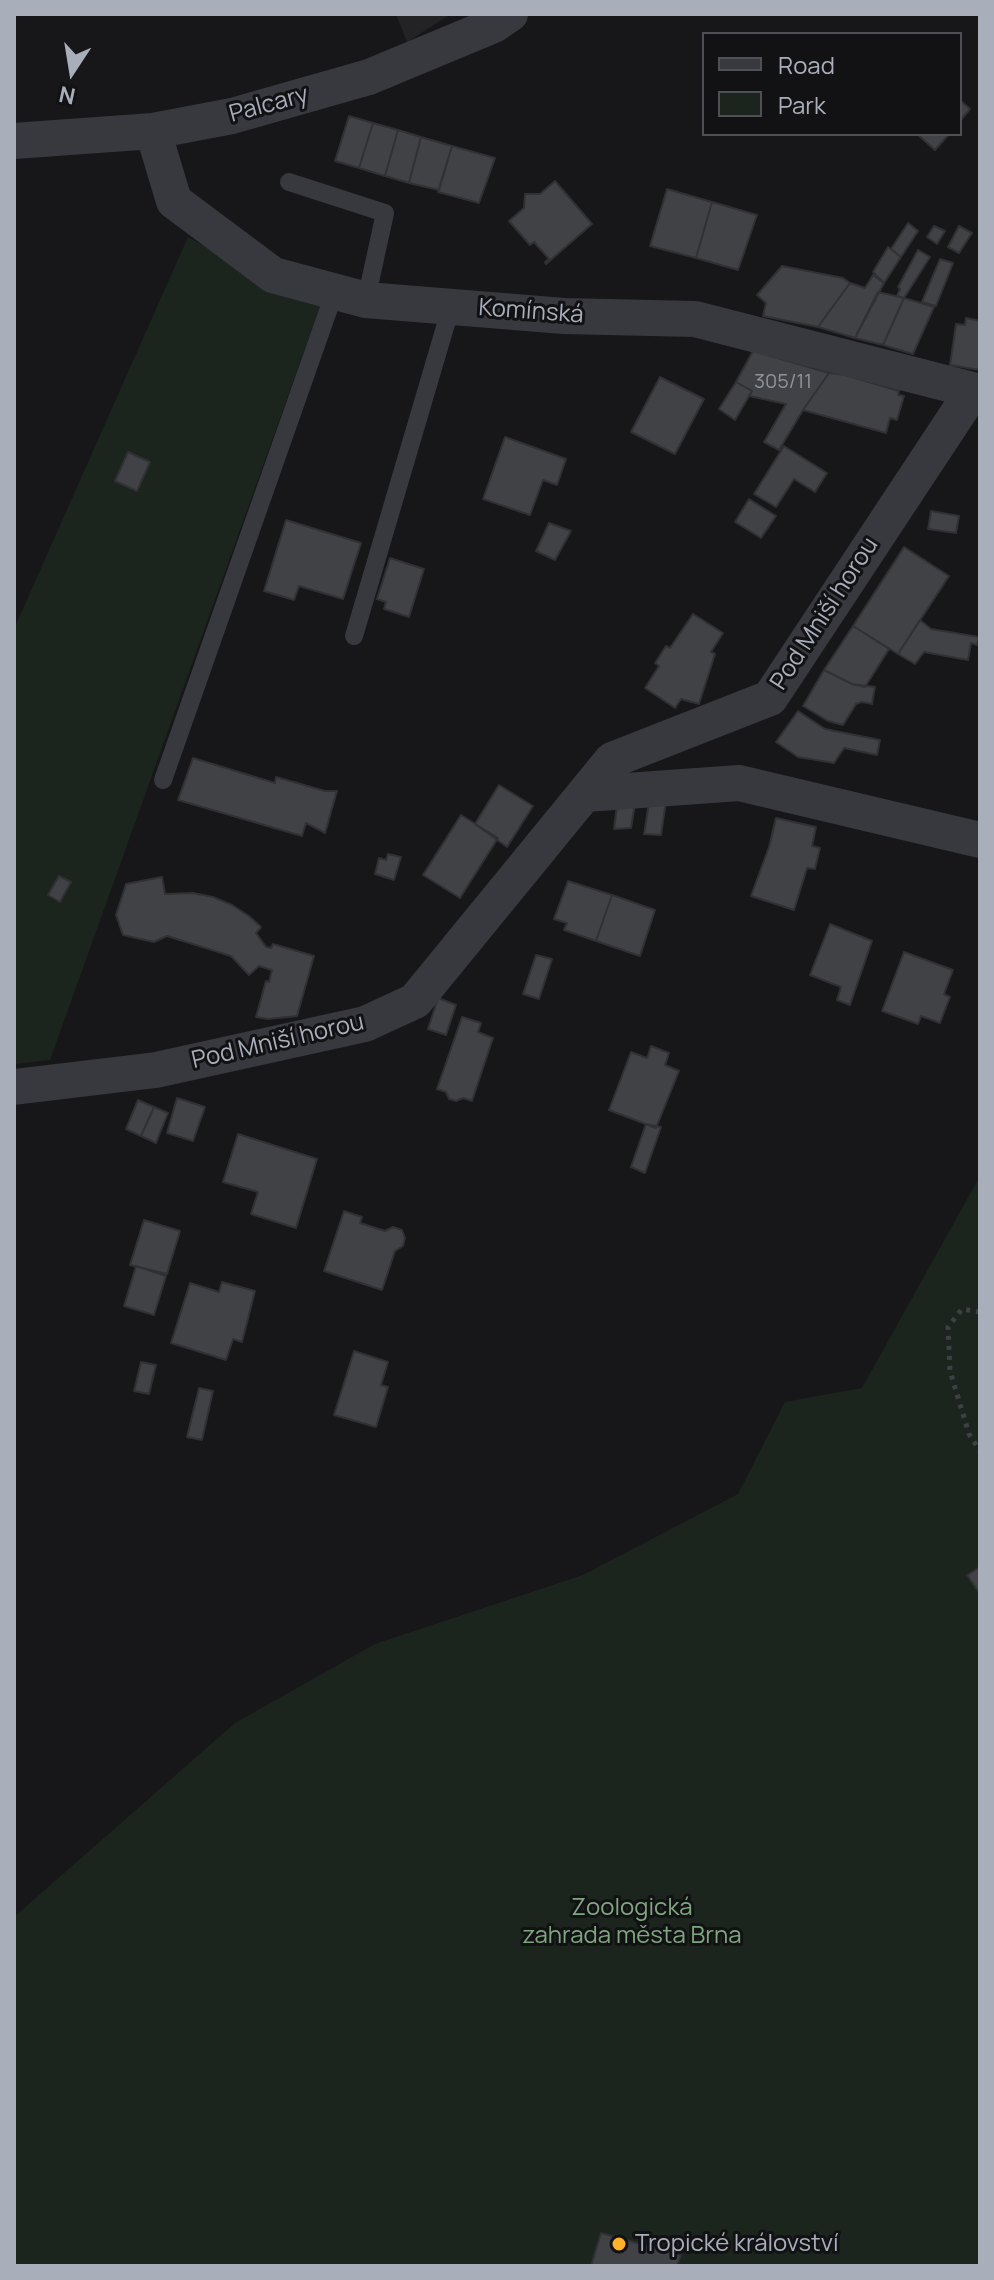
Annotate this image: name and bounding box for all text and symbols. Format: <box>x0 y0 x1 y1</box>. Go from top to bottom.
north arrow <box>32 32 112 112</box>
legend <box>702 32 962 136</box>
text: Road <box>778 48 835 81</box>
text: N <box>56 79 78 112</box>
street label: Palcary <box>226 81 312 129</box>
text: Park <box>778 88 826 121</box>
street label: Komínská <box>477 294 585 330</box>
house number: 305/11 <box>754 370 812 394</box>
street label: Pod Mniší horou <box>765 532 885 696</box>
street label: Pod Mniší horou <box>189 1008 367 1076</box>
park label: Zoologická zahrada města Brna <box>522 1894 742 1950</box>
place label: Tropické království <box>635 2230 839 2258</box>
marker: Tropické království <box>610 2235 628 2253</box>

